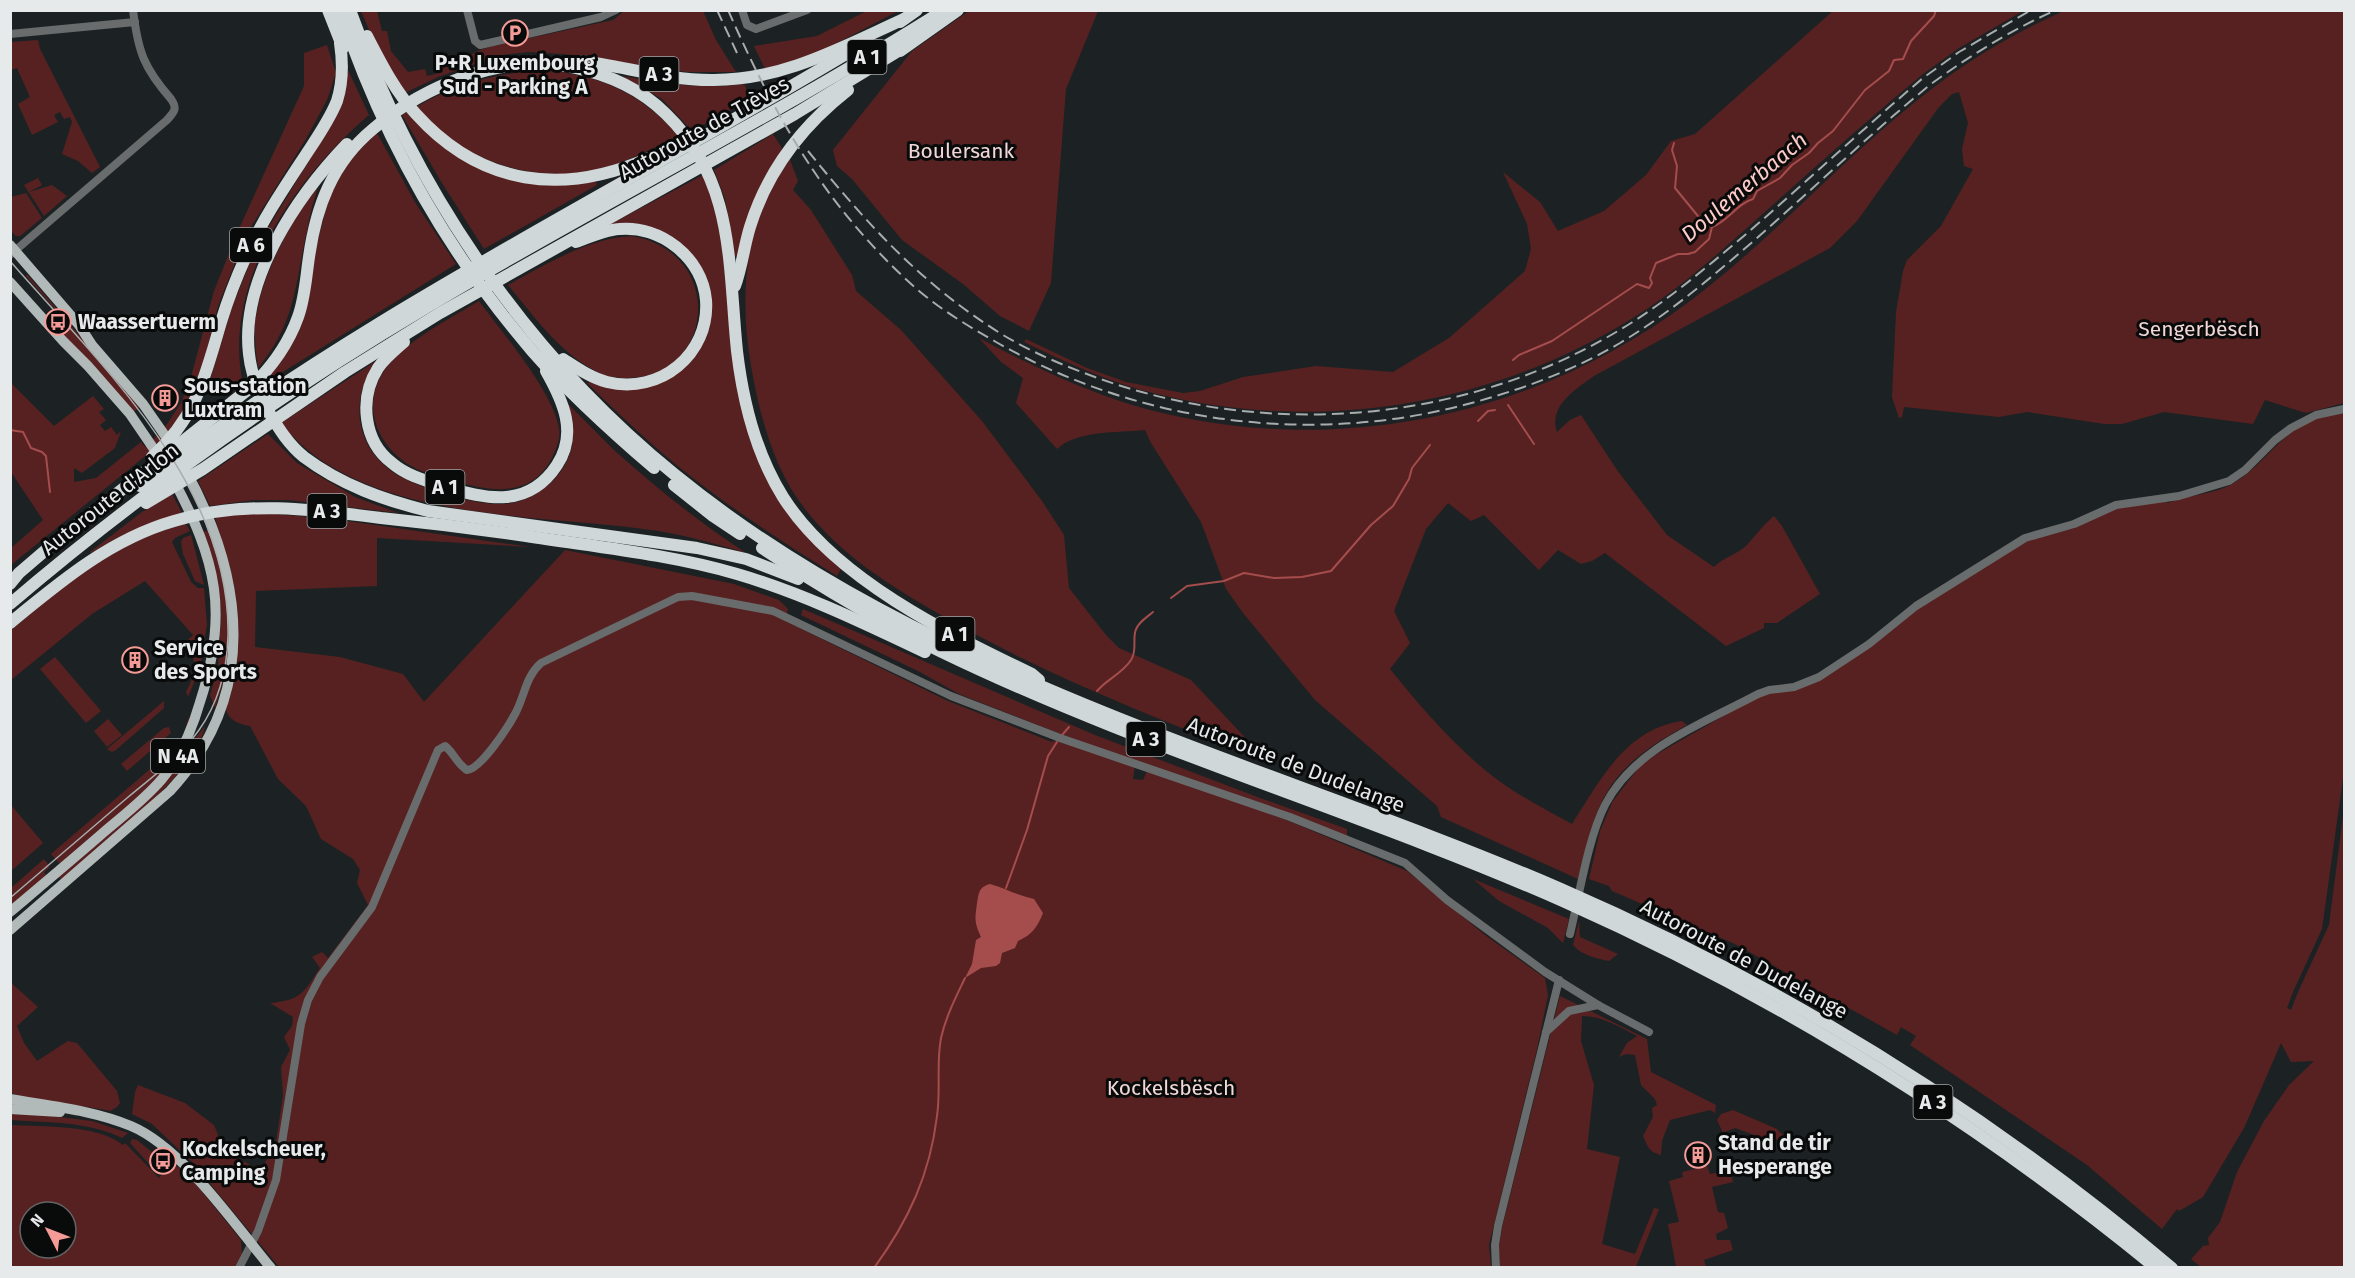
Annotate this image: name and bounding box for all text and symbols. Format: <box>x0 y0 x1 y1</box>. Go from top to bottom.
parking icon: P+R Luxembourg Sud - Parking A <box>500 18 530 48</box>
road number: A 1 <box>848 40 886 74</box>
place label: P+R Luxembourg Sud - Parking A <box>435 50 596 100</box>
road number: A 3 <box>640 57 678 91</box>
street label: Autoroute de Trèves <box>615 70 794 185</box>
water label: Doulemerbaach <box>1675 126 1813 248</box>
park label: Boulersank <box>908 138 1015 164</box>
road number: A 6 <box>230 228 272 262</box>
bus stop icon: Waassertuerm <box>43 307 73 337</box>
place label: Waassertuerm <box>78 309 216 335</box>
park label: Sengerbësch <box>2138 316 2260 342</box>
place label: Sous-station Luxtram <box>184 373 307 423</box>
building icon: Sous-station Luxtram <box>150 383 180 413</box>
street label: Autoroute d'Arlon <box>36 437 184 561</box>
road number: A 1 <box>426 470 464 504</box>
road number: A 3 <box>308 494 346 528</box>
road number: A 1 <box>936 617 974 651</box>
place label: Service des Sports <box>154 635 257 685</box>
building icon: Service des Sports <box>120 645 150 675</box>
street label: Autoroute de Dudelange <box>1183 711 1409 819</box>
road number: A 3 <box>1126 722 1166 756</box>
road number: N 4A <box>151 739 205 773</box>
street label: Autoroute de Dudelange <box>1636 893 1852 1025</box>
park label: Kockelsbësch <box>1107 1075 1235 1101</box>
road number: A 3 <box>1914 1085 1952 1119</box>
place label: Stand de tir Hesperange <box>1718 1130 1832 1180</box>
place label: Kockelscheuer, Camping <box>182 1136 326 1186</box>
building icon: Stand de tir Hesperange <box>1683 1140 1713 1170</box>
bus stop icon: Kockelscheuer, Camping <box>148 1146 178 1176</box>
north arrow <box>18 1200 78 1260</box>
text: N <box>27 1210 48 1231</box>

